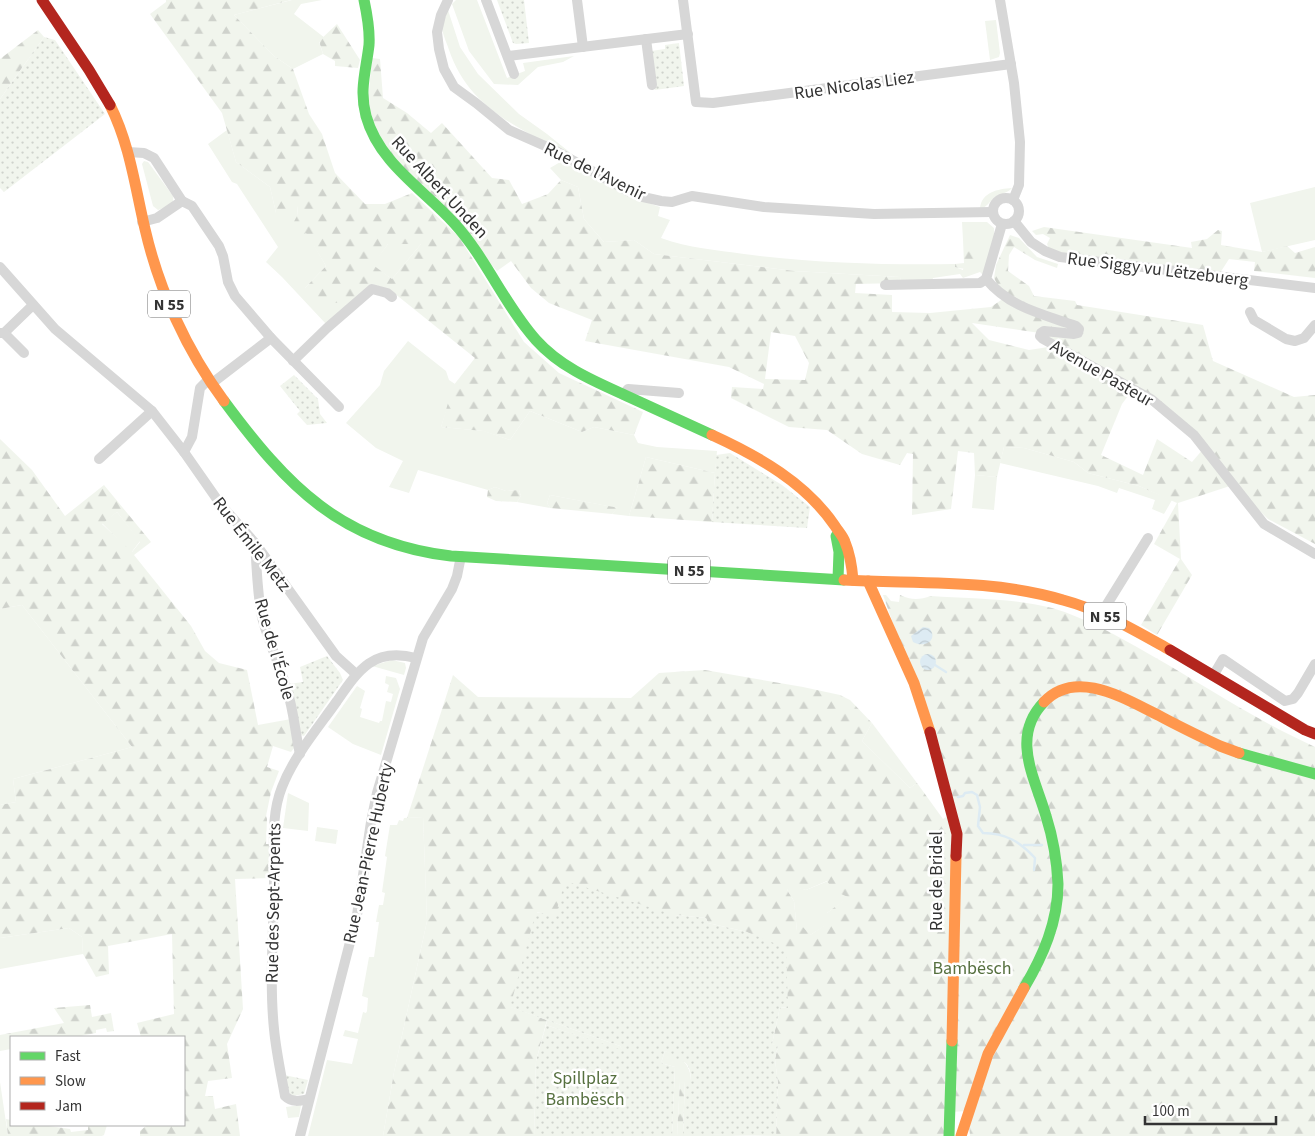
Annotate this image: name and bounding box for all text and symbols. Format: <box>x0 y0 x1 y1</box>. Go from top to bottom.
street label: Rue Nicolas Liez <box>793 65 916 106</box>
street label: Rue Albert Unden <box>385 131 494 244</box>
street label: Rue de l'Avenir <box>540 136 651 207</box>
street label: Rue Siggy vu Lëtzebuerg <box>1066 246 1250 293</box>
road number: N 55 <box>148 290 190 318</box>
street label: Avenue Pasteur <box>1045 334 1159 414</box>
street label: Rue Émile Metz <box>207 492 297 597</box>
road number: N 55 <box>668 556 710 584</box>
street label: Rue de l'École <box>248 595 301 703</box>
road number: N 55 <box>1084 602 1126 630</box>
street label: Rue Jean-Pierre Huberty <box>337 760 400 946</box>
street label: Rue des Sept-Arpents <box>260 823 287 983</box>
street label: Rue de Bridel <box>924 831 949 931</box>
park label: Bambësch <box>932 956 1012 981</box>
legend <box>10 1036 185 1126</box>
text: Fast <box>55 1046 81 1067</box>
park label: Spillplaz Bambësch <box>545 1066 625 1112</box>
text: Slow <box>55 1071 86 1092</box>
scale bar <box>1145 1094 1276 1126</box>
text: Jam <box>55 1096 82 1117</box>
text: 100 m <box>1152 1101 1190 1122</box>

